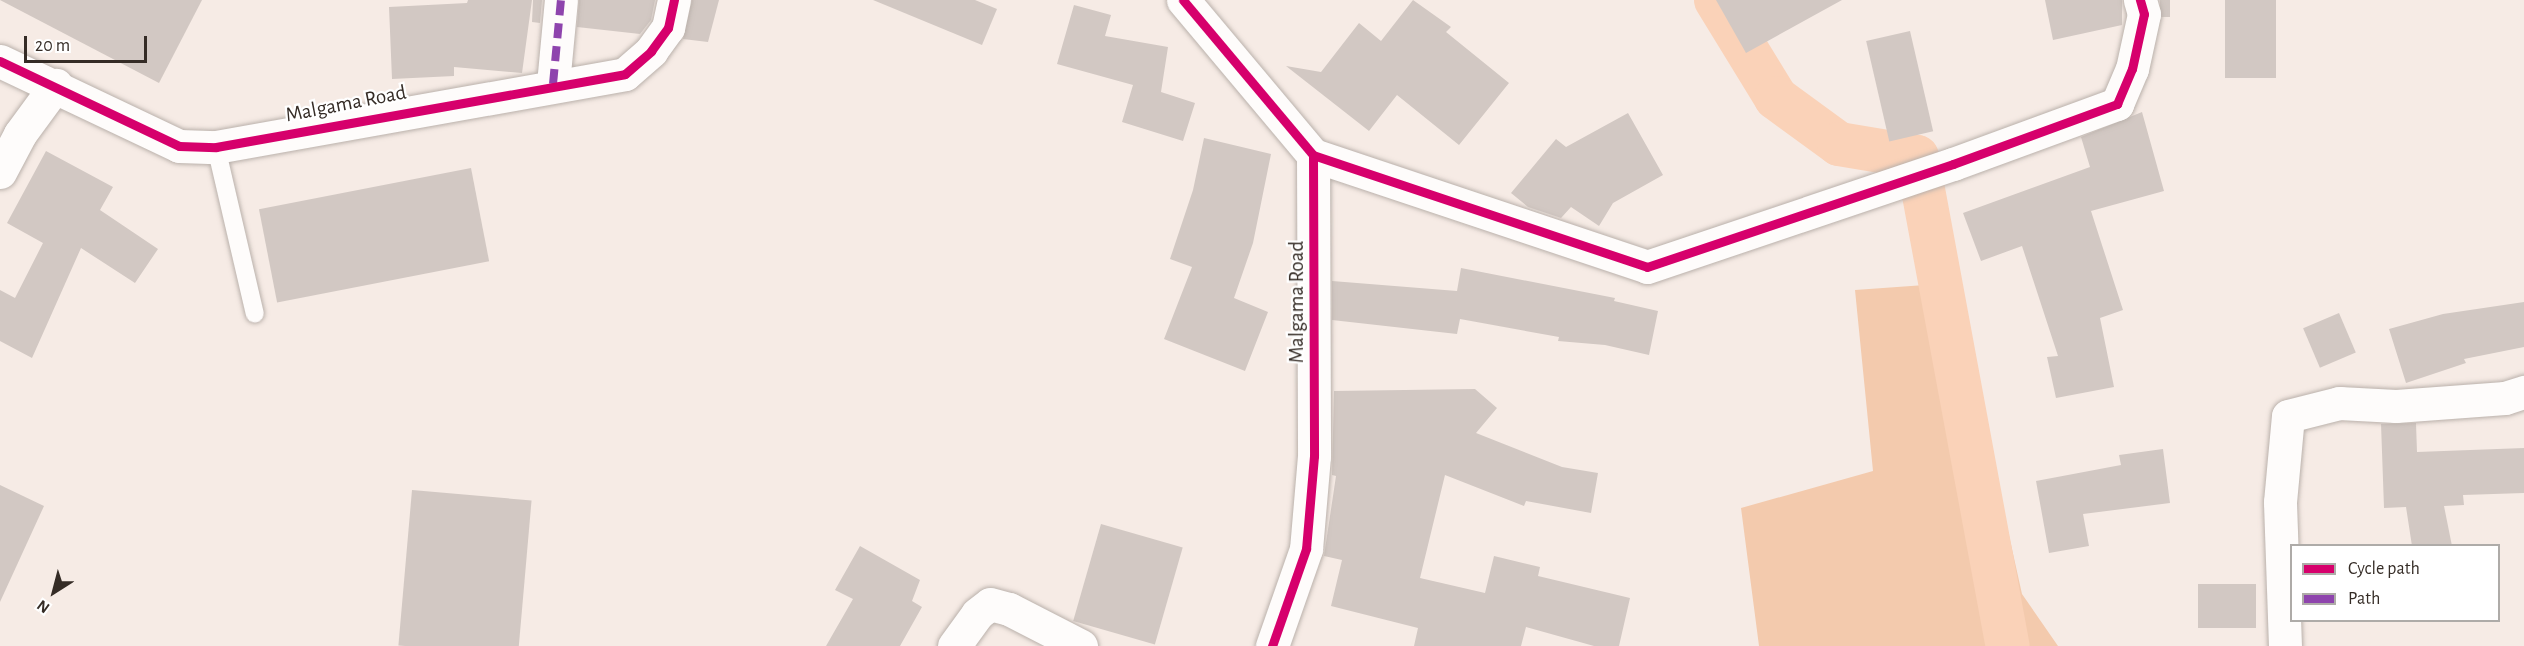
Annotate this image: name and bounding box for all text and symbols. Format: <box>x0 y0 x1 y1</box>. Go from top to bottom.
scale bar <box>27 24 150 62</box>
text: 20 m <box>35 37 70 55</box>
street label: Malgama Road <box>284 80 408 128</box>
street label: Malgama Road <box>1284 241 1310 363</box>
legend <box>2290 544 2500 622</box>
text: Cycle path <box>2348 560 2420 578</box>
north arrow <box>24 562 84 622</box>
text: Path <box>2348 590 2380 608</box>
text: N <box>34 597 53 616</box>

